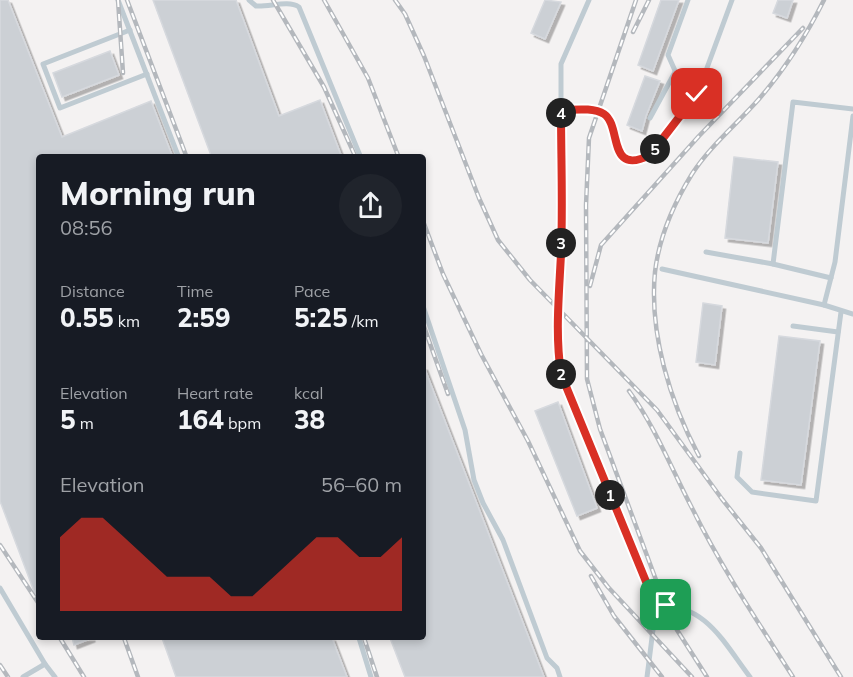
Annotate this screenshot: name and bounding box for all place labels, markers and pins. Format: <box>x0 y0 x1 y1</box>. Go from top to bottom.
pin <box>671 68 722 119</box>
pin: 4 <box>546 98 576 128</box>
pin: 5 <box>640 134 670 164</box>
pin: 3 <box>546 228 576 258</box>
pin: 2 <box>546 359 576 389</box>
pin: 1 <box>595 480 625 510</box>
pin <box>640 579 691 630</box>

